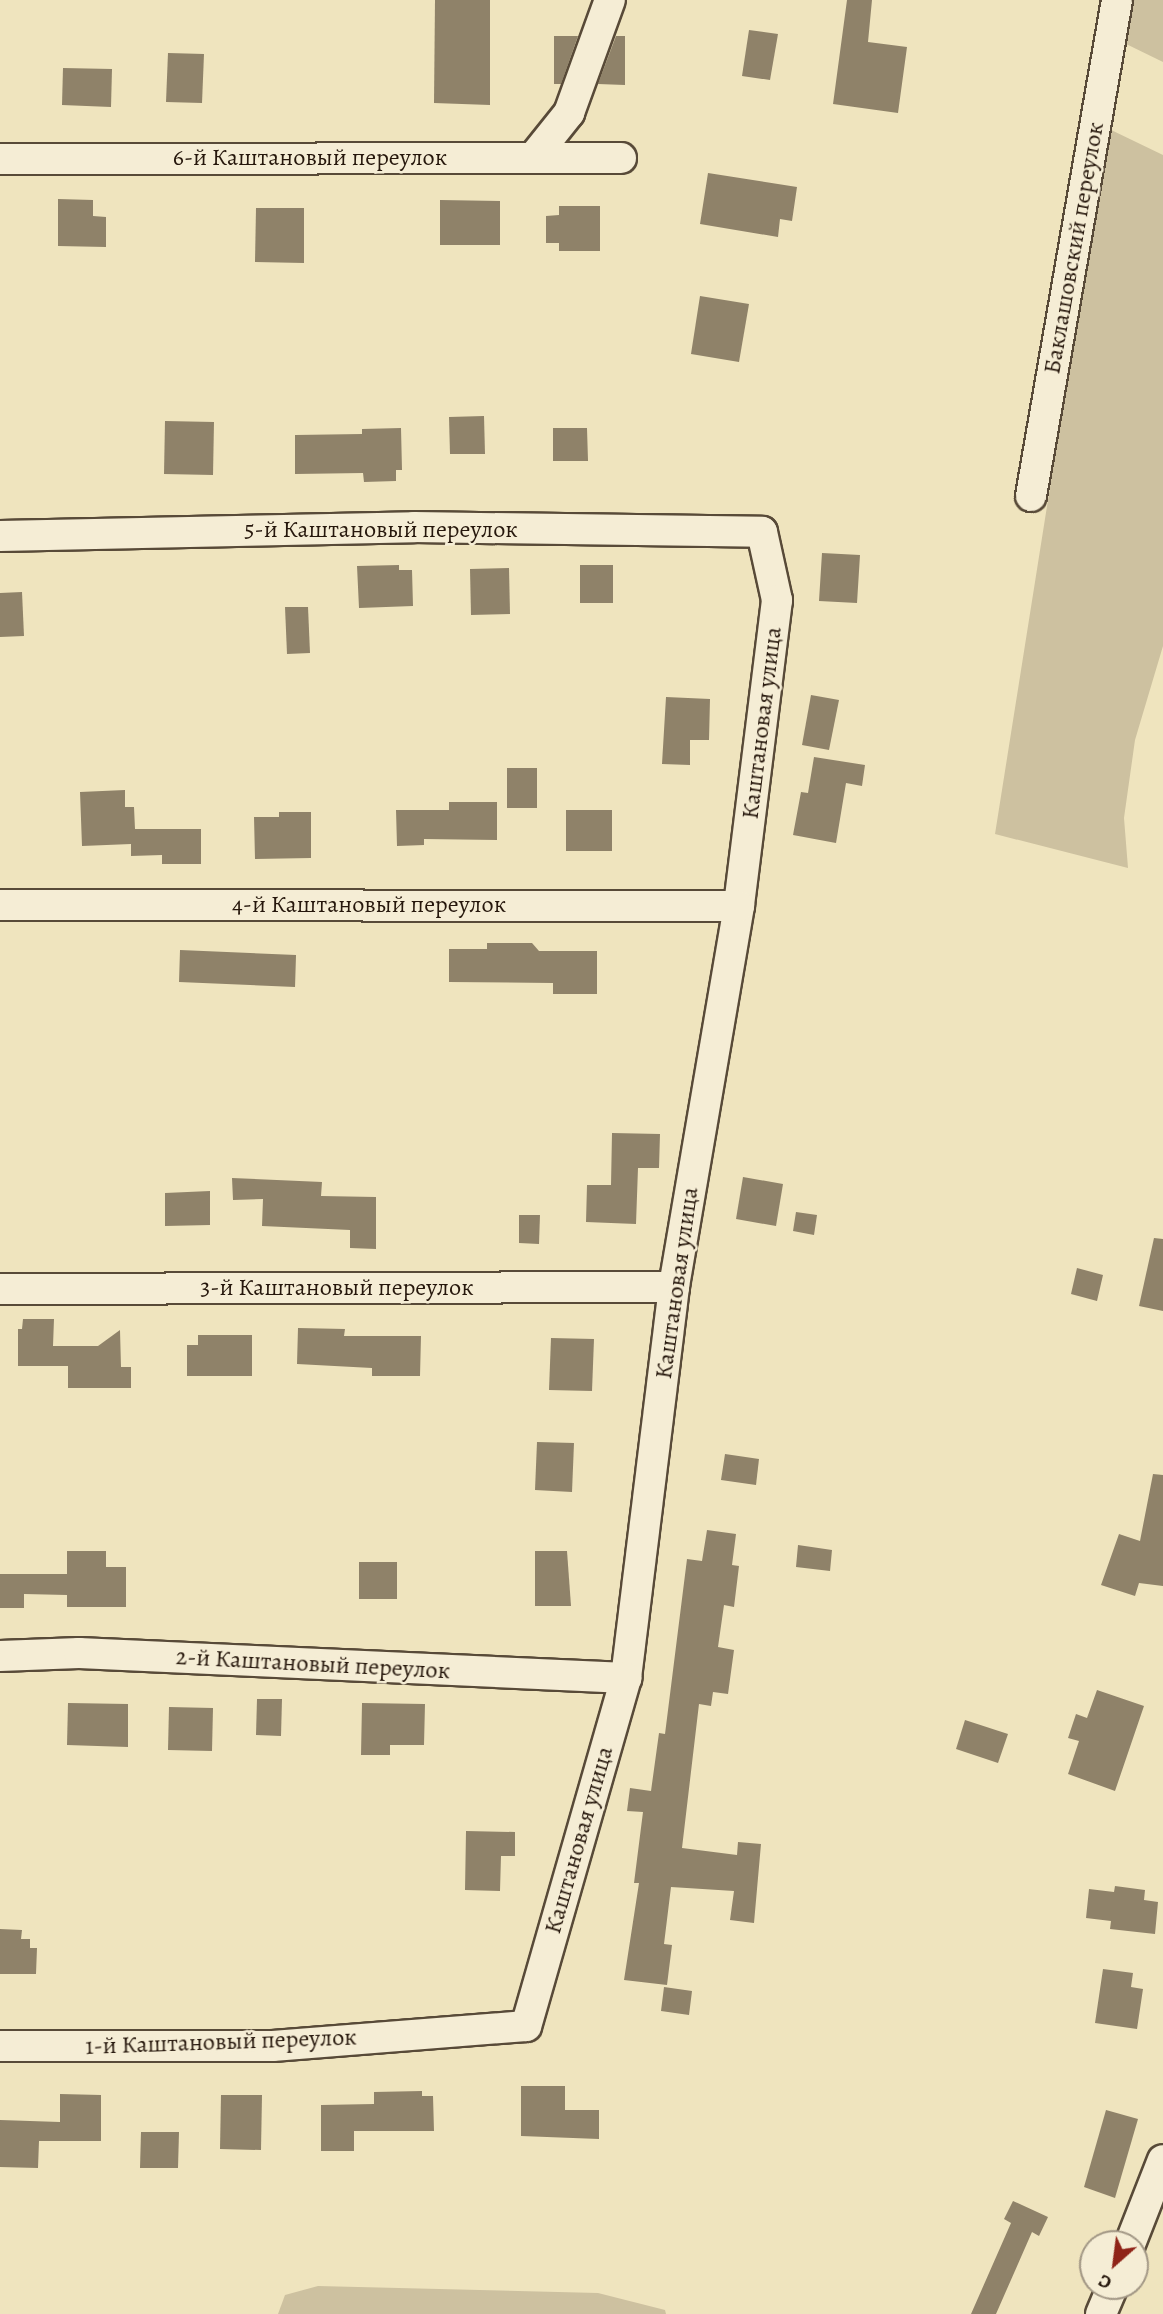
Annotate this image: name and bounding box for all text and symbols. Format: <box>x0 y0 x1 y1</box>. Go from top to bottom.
street label: Баклашовский переулок <box>1038 120 1110 376</box>
street label: 6-й Каштановый переулок <box>173 144 447 172</box>
street label: 5-й Каштановый переулок <box>244 516 518 544</box>
street label: Каштановая улица <box>736 625 788 821</box>
street label: 4-й Каштановый переулок <box>232 891 506 919</box>
street label: Каштановая улица <box>649 1185 705 1381</box>
street label: 3-й Каштановый переулок <box>200 1274 474 1302</box>
street label: 2-й Каштановый переулок <box>175 1642 451 1686</box>
street label: Каштановая улица <box>538 1743 620 1937</box>
street label: 1-й Каштановый переулок <box>85 2023 357 2061</box>
north arrow <box>1079 2230 1149 2300</box>
text: С <box>1094 2268 1116 2296</box>

